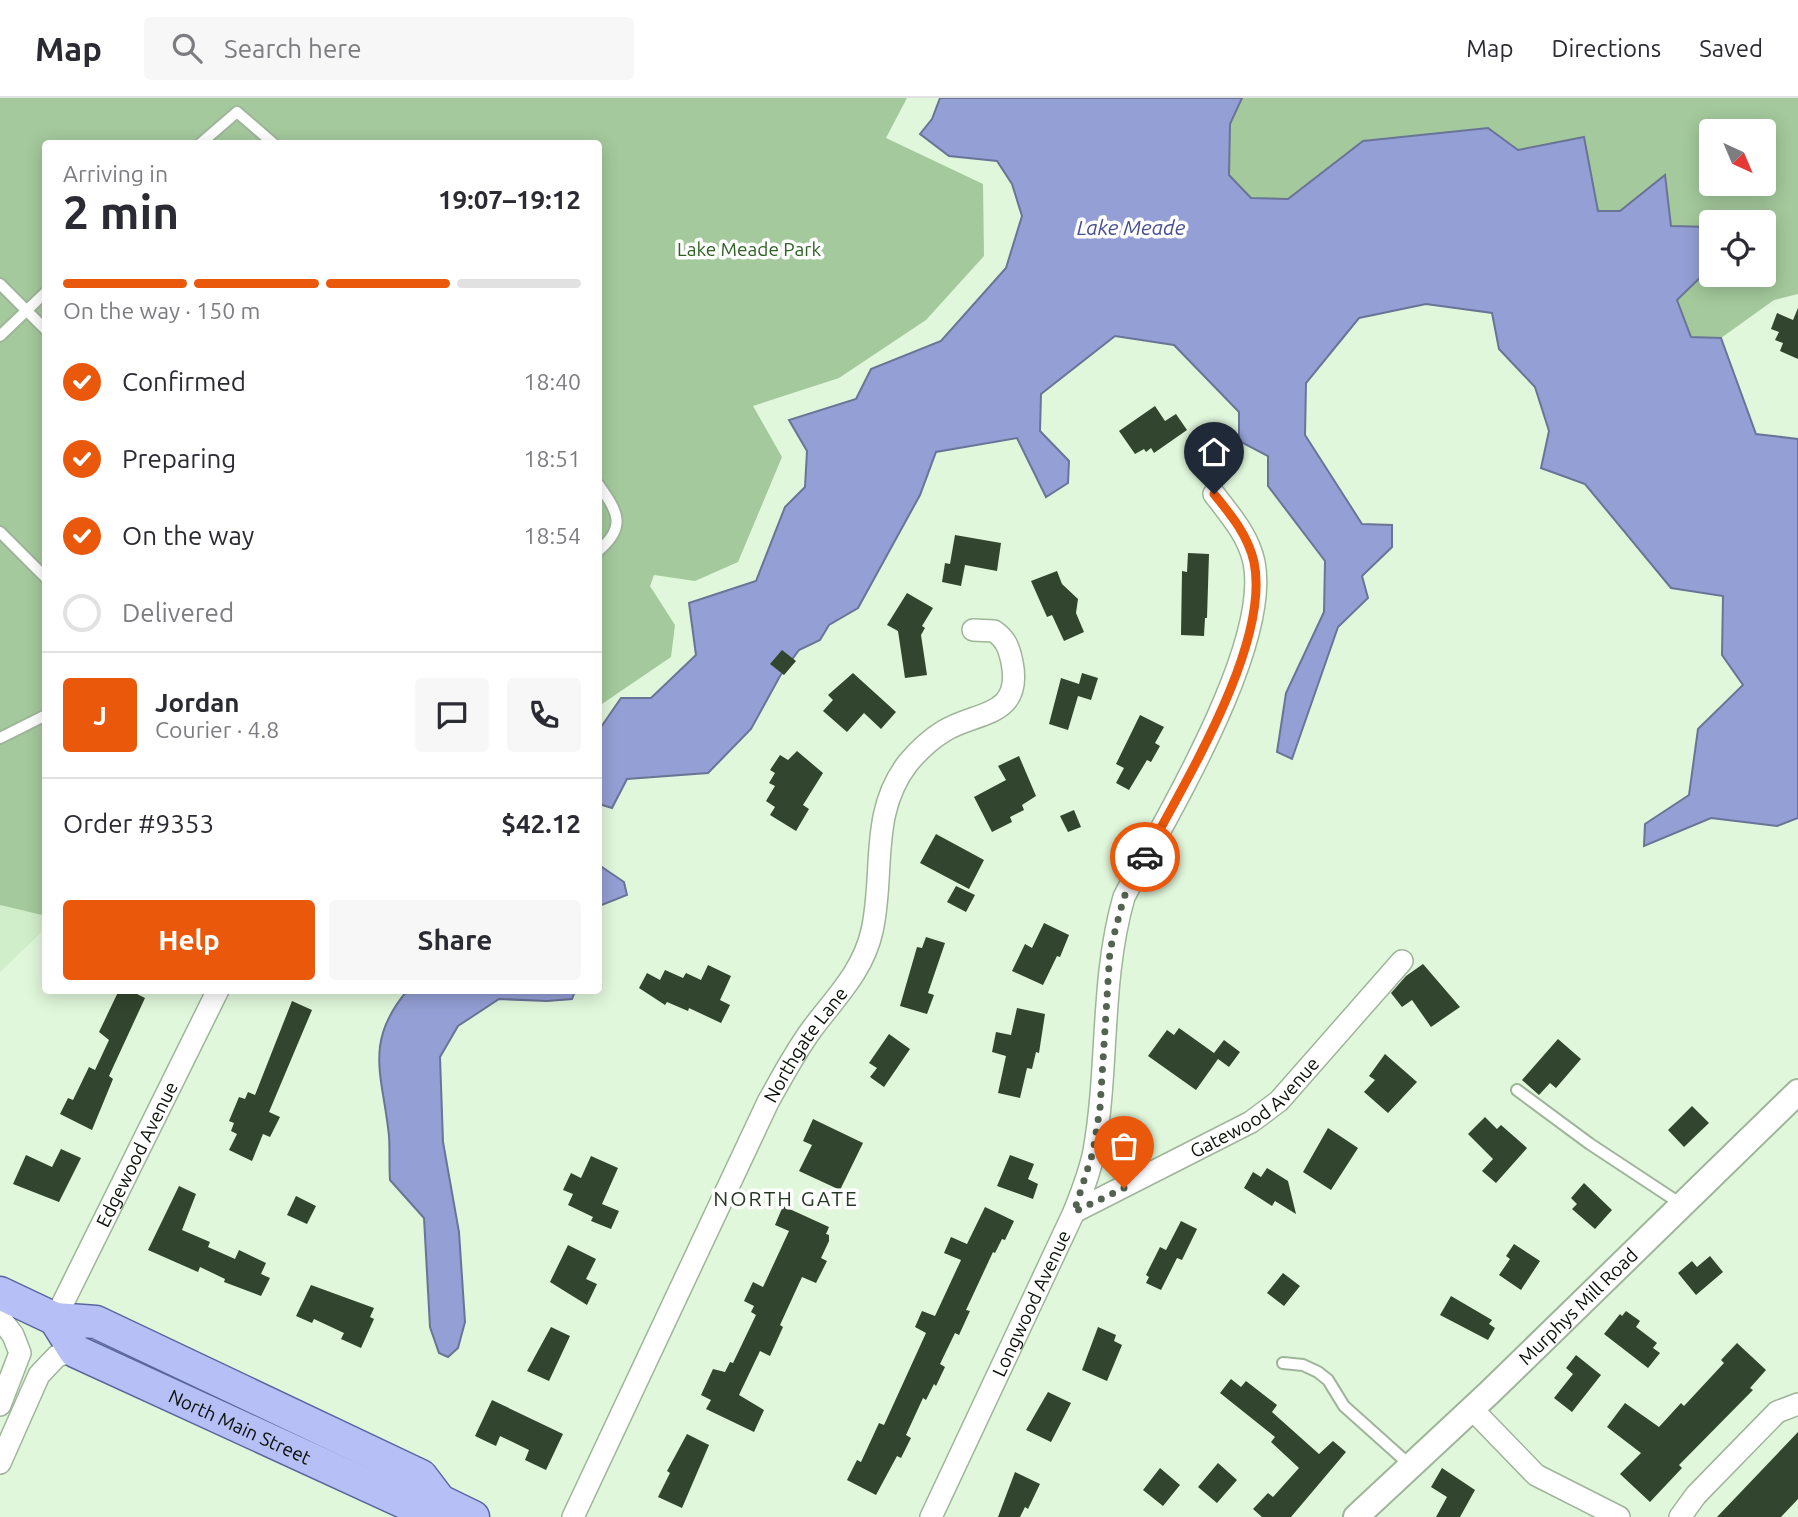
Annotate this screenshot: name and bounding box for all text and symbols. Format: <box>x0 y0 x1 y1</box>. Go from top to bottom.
search box <box>144 17 634 80</box>
icon: search <box>168 29 206 67</box>
text: Map <box>35 30 102 67</box>
text: Search here <box>224 34 362 63</box>
text: Map <box>1466 35 1513 62</box>
text: Directions <box>1551 35 1661 62</box>
text: Saved <box>1699 35 1763 62</box>
north arrow <box>1699 119 1776 196</box>
map controls <box>1699 119 1776 287</box>
text: Arriving in <box>63 161 168 186</box>
text: 19:07–19:12 <box>438 185 581 214</box>
text: 2 min <box>63 186 179 238</box>
button: locate <box>1699 210 1776 287</box>
water label: Lake Meade <box>1077 215 1186 239</box>
park label: Lake Meade Park <box>677 238 821 260</box>
text: On the way · 150 m <box>63 298 260 323</box>
icon: check <box>63 363 101 401</box>
text: Confirmed <box>122 367 246 396</box>
text: 18:40 <box>523 369 581 394</box>
pin <box>1184 422 1244 494</box>
icon: home <box>1195 433 1233 471</box>
icon: check <box>63 440 101 478</box>
text: Preparing <box>122 444 236 473</box>
text: 18:51 <box>523 446 581 471</box>
icon: check <box>63 517 101 555</box>
text: On the way <box>122 521 254 550</box>
text: 18:54 <box>523 523 581 548</box>
text: Delivered <box>122 598 234 627</box>
button: chat <box>415 678 489 752</box>
button: phone <box>507 678 581 752</box>
text: Jordan <box>155 688 240 717</box>
text: J <box>93 701 107 730</box>
text: Courier · 4.8 <box>155 717 279 742</box>
text: Order #9353 <box>63 809 214 838</box>
text: $42.12 <box>501 809 581 838</box>
courier <box>1110 822 1180 892</box>
icon: car <box>1126 838 1164 876</box>
button: Help <box>63 900 315 980</box>
button: Share <box>329 900 581 980</box>
street label: Northgate Lane <box>759 983 852 1106</box>
street label: Gatewood Avenue <box>1186 1053 1323 1162</box>
street label: Edgewood Avenue <box>91 1078 182 1231</box>
pin <box>1094 1116 1154 1188</box>
icon: bag <box>1105 1127 1143 1165</box>
district label: NORTH GATE <box>713 1186 859 1210</box>
street label: Longwood Avenue <box>987 1227 1075 1380</box>
street label: Murphys Mill Road <box>1514 1244 1642 1369</box>
street label: North Main Street <box>165 1385 315 1469</box>

